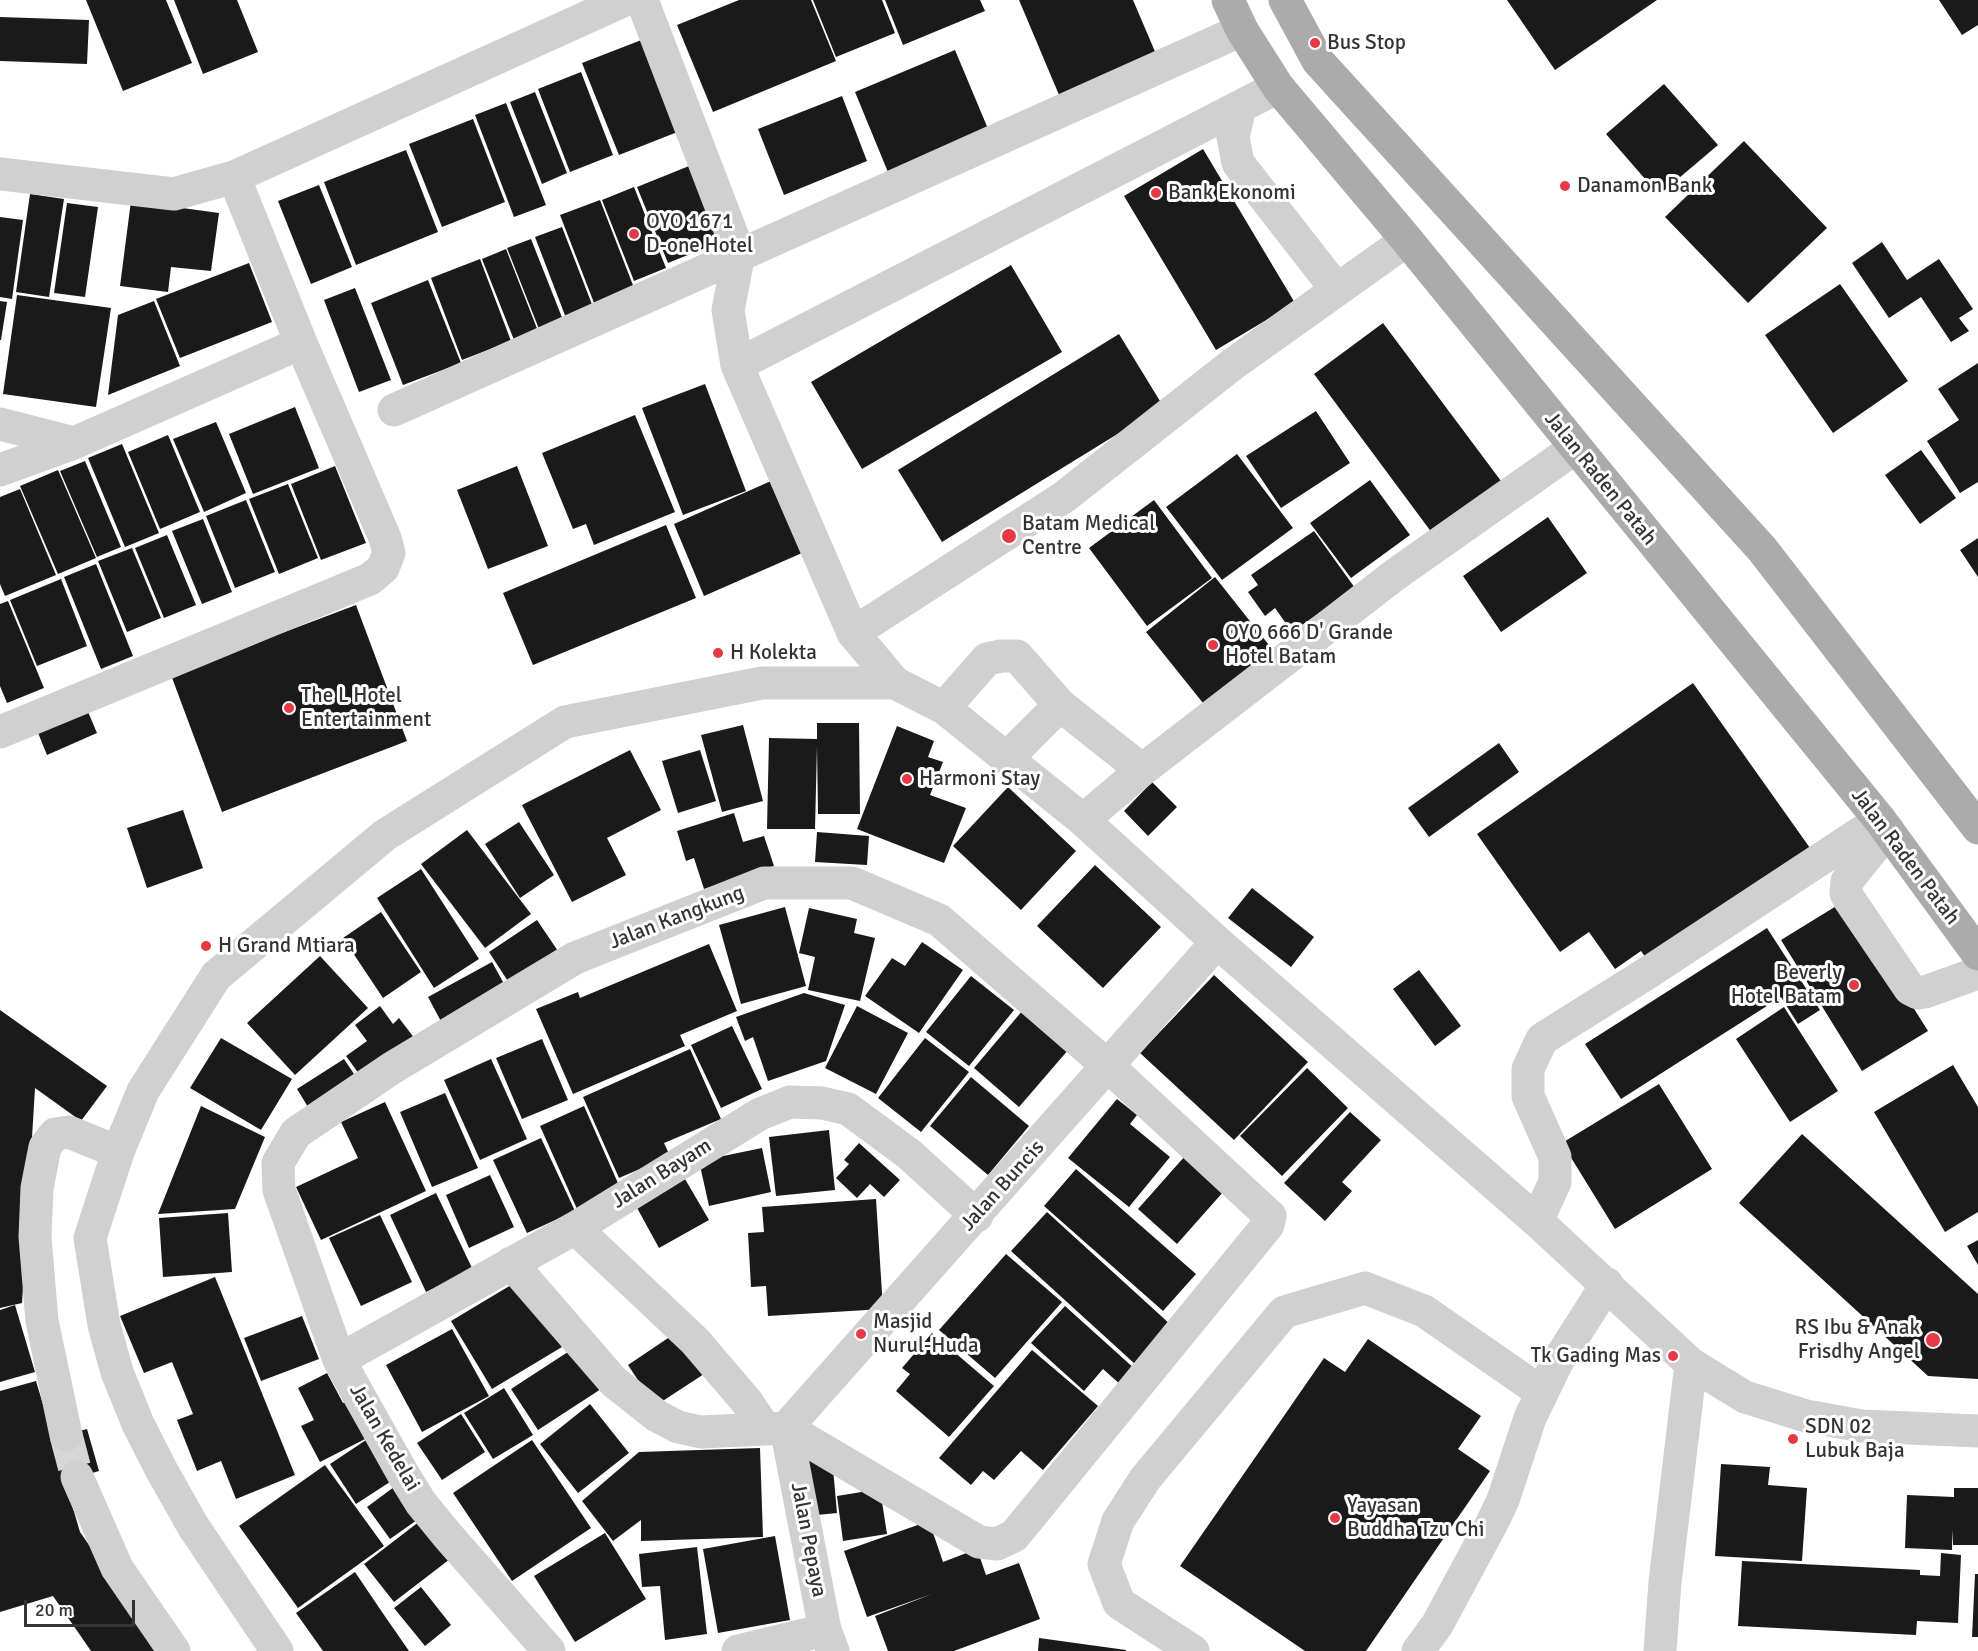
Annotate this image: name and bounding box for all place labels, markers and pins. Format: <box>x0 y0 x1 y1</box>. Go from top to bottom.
place label: Bus Stop <box>1327 30 1406 56</box>
marker: Bus Stop <box>1308 36 1322 50</box>
place label: Danamon Bank <box>1577 173 1712 199</box>
marker: Danamon Bank <box>1558 179 1572 193</box>
place label: Bank Ekonomi <box>1168 180 1296 206</box>
marker: Bank Ekonomi <box>1149 186 1163 200</box>
place label: OYO 1671 D-one Hotel <box>646 209 753 259</box>
marker: OYO 1671 D-one Hotel <box>627 227 641 241</box>
place label: Batam Medical Centre <box>1022 511 1155 561</box>
marker: Batam Medical Centre <box>1000 527 1018 545</box>
place label: OYO 666 D' Grande Hotel Batam <box>1225 620 1393 670</box>
marker: OYO 666 D' Grande Hotel Batam <box>1206 638 1220 652</box>
place label: H Kolekta <box>730 640 817 666</box>
marker: H Kolekta <box>711 646 725 660</box>
place label: The L Hotel Entertainment <box>301 683 431 733</box>
marker: The L Hotel Entertainment <box>282 701 296 715</box>
place label: Harmoni Stay <box>919 766 1040 792</box>
marker: Harmoni Stay <box>900 772 914 786</box>
place label: H Grand Mtiara <box>218 933 355 959</box>
marker: H Grand Mtiara <box>199 939 213 953</box>
place label: Beverly Hotel Batam <box>1731 960 1842 1010</box>
marker: Beverly Hotel Batam <box>1847 978 1861 992</box>
place label: Masjid Nurul-Huda <box>873 1309 979 1359</box>
place label: RS Ibu & Anak Frisdhy Angel <box>1795 1315 1920 1365</box>
marker: Masjid Nurul-Huda <box>854 1327 868 1341</box>
marker: RS Ibu & Anak Frisdhy Angel <box>1924 1331 1942 1349</box>
place label: Tk Gading Mas <box>1531 1343 1661 1369</box>
marker: Tk Gading Mas <box>1666 1349 1680 1363</box>
place label: SDN 02 Lubuk Baja <box>1805 1414 1905 1464</box>
marker: SDN 02 Lubuk Baja <box>1786 1432 1800 1446</box>
place label: Yayasan Buddha Tzu Chi <box>1347 1493 1484 1543</box>
marker: Yayasan Buddha Tzu Chi <box>1328 1511 1342 1525</box>

